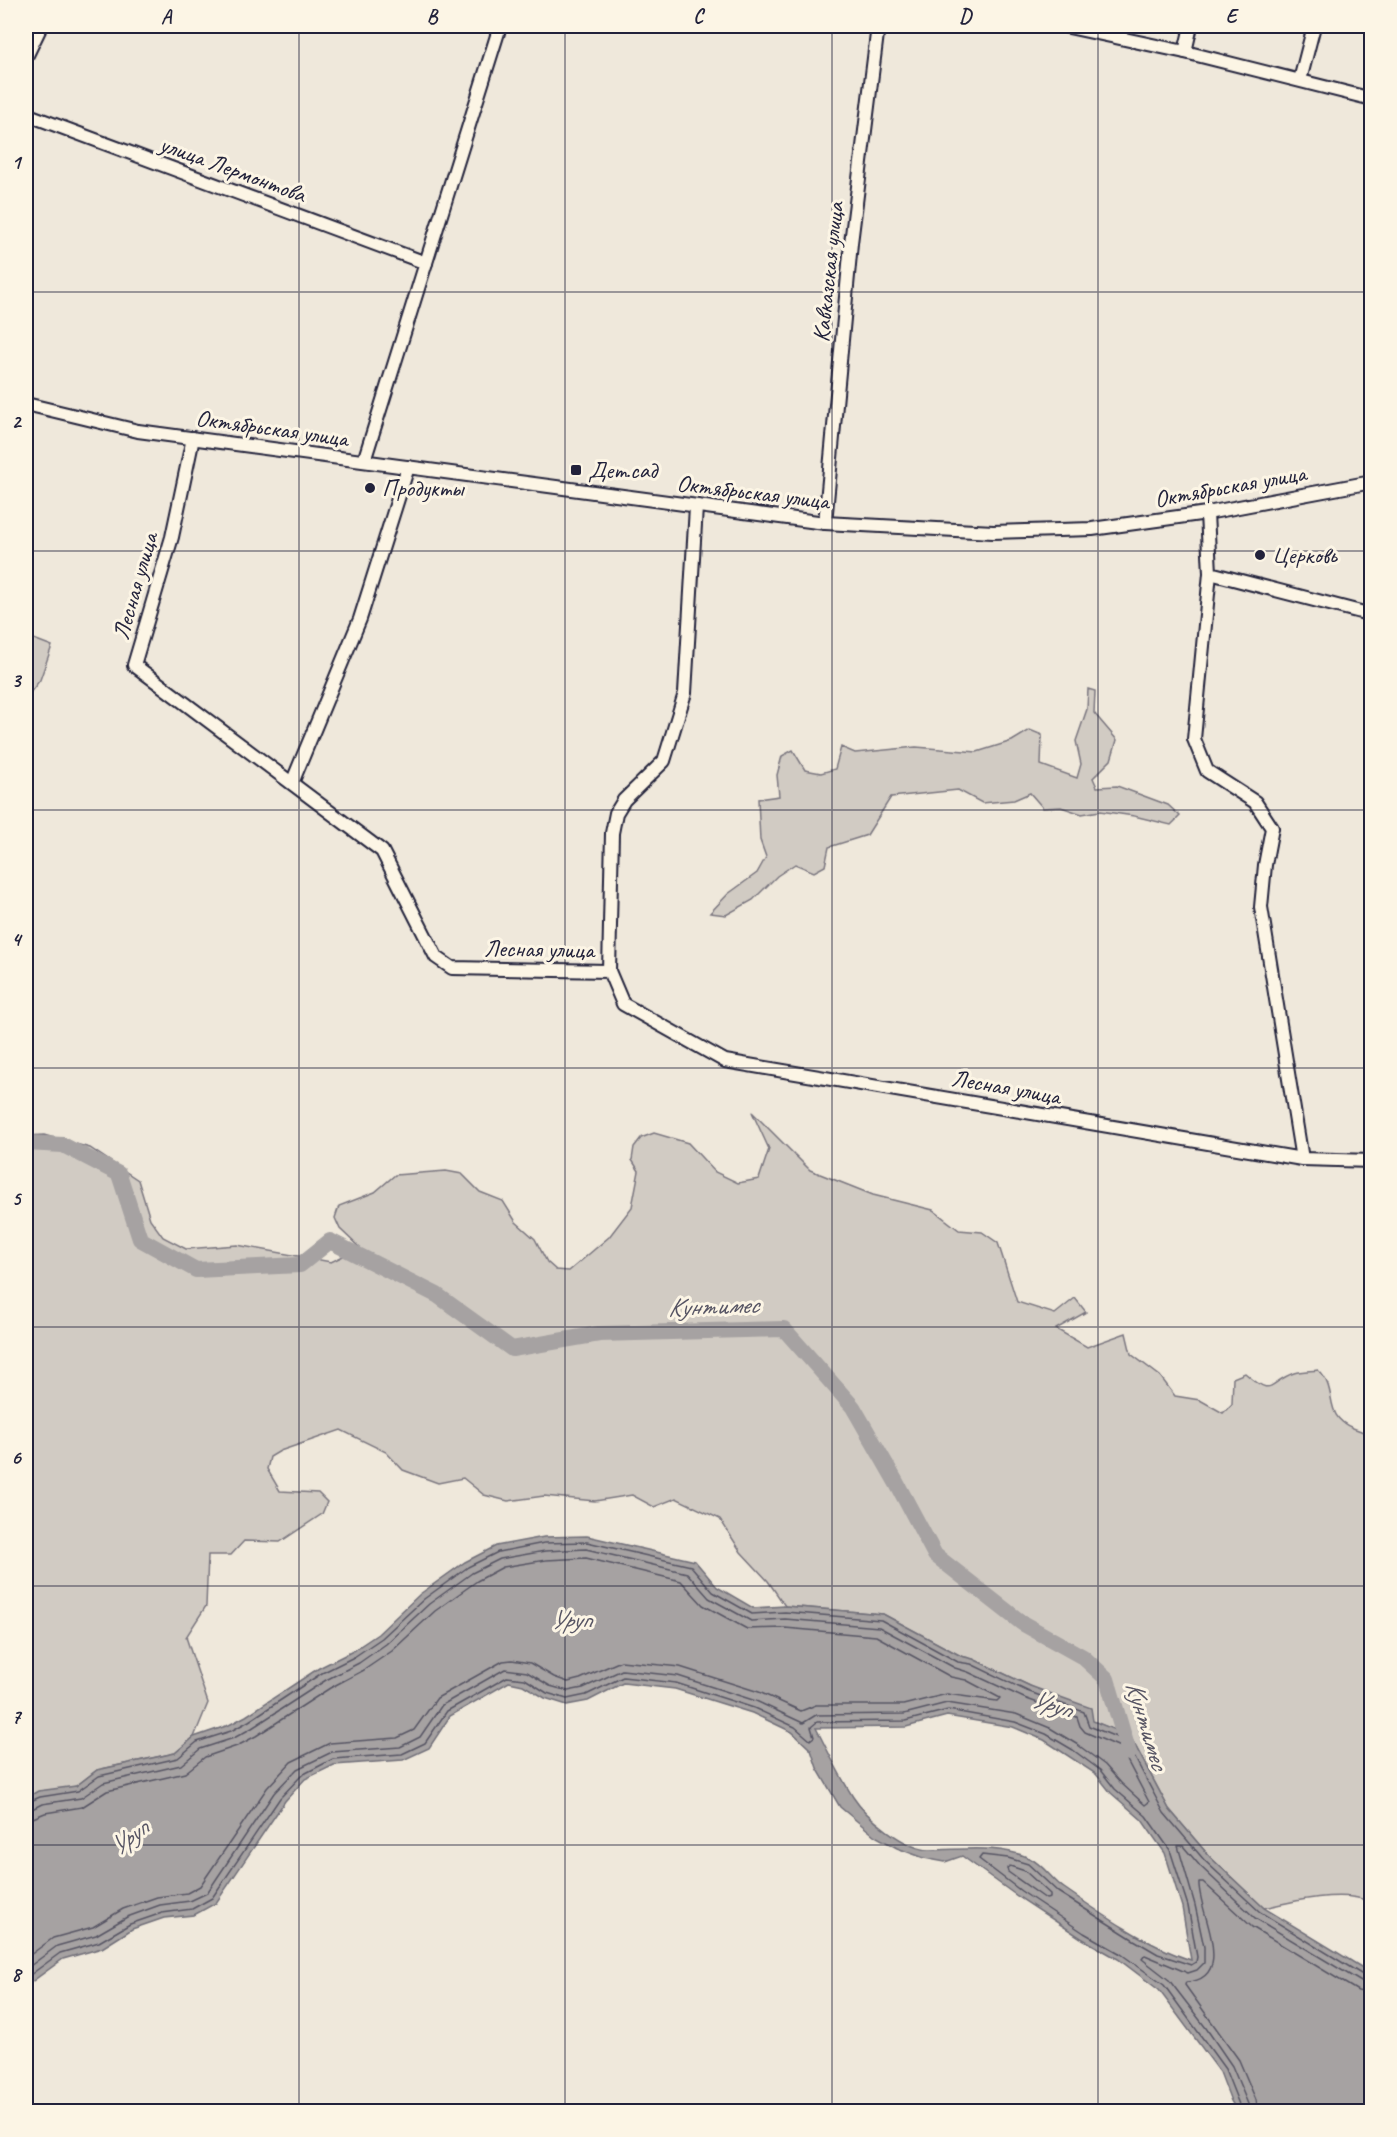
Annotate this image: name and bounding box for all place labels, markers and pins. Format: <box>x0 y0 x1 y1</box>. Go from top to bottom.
place label: Дет.сад <box>588 455 659 485</box>
marker: Дет.сад <box>569 463 583 477</box>
place label: Продукты <box>382 473 466 503</box>
marker: Продукты <box>363 481 377 495</box>
place label: Церковь <box>1272 540 1338 570</box>
marker: Церковь <box>1253 548 1267 562</box>

